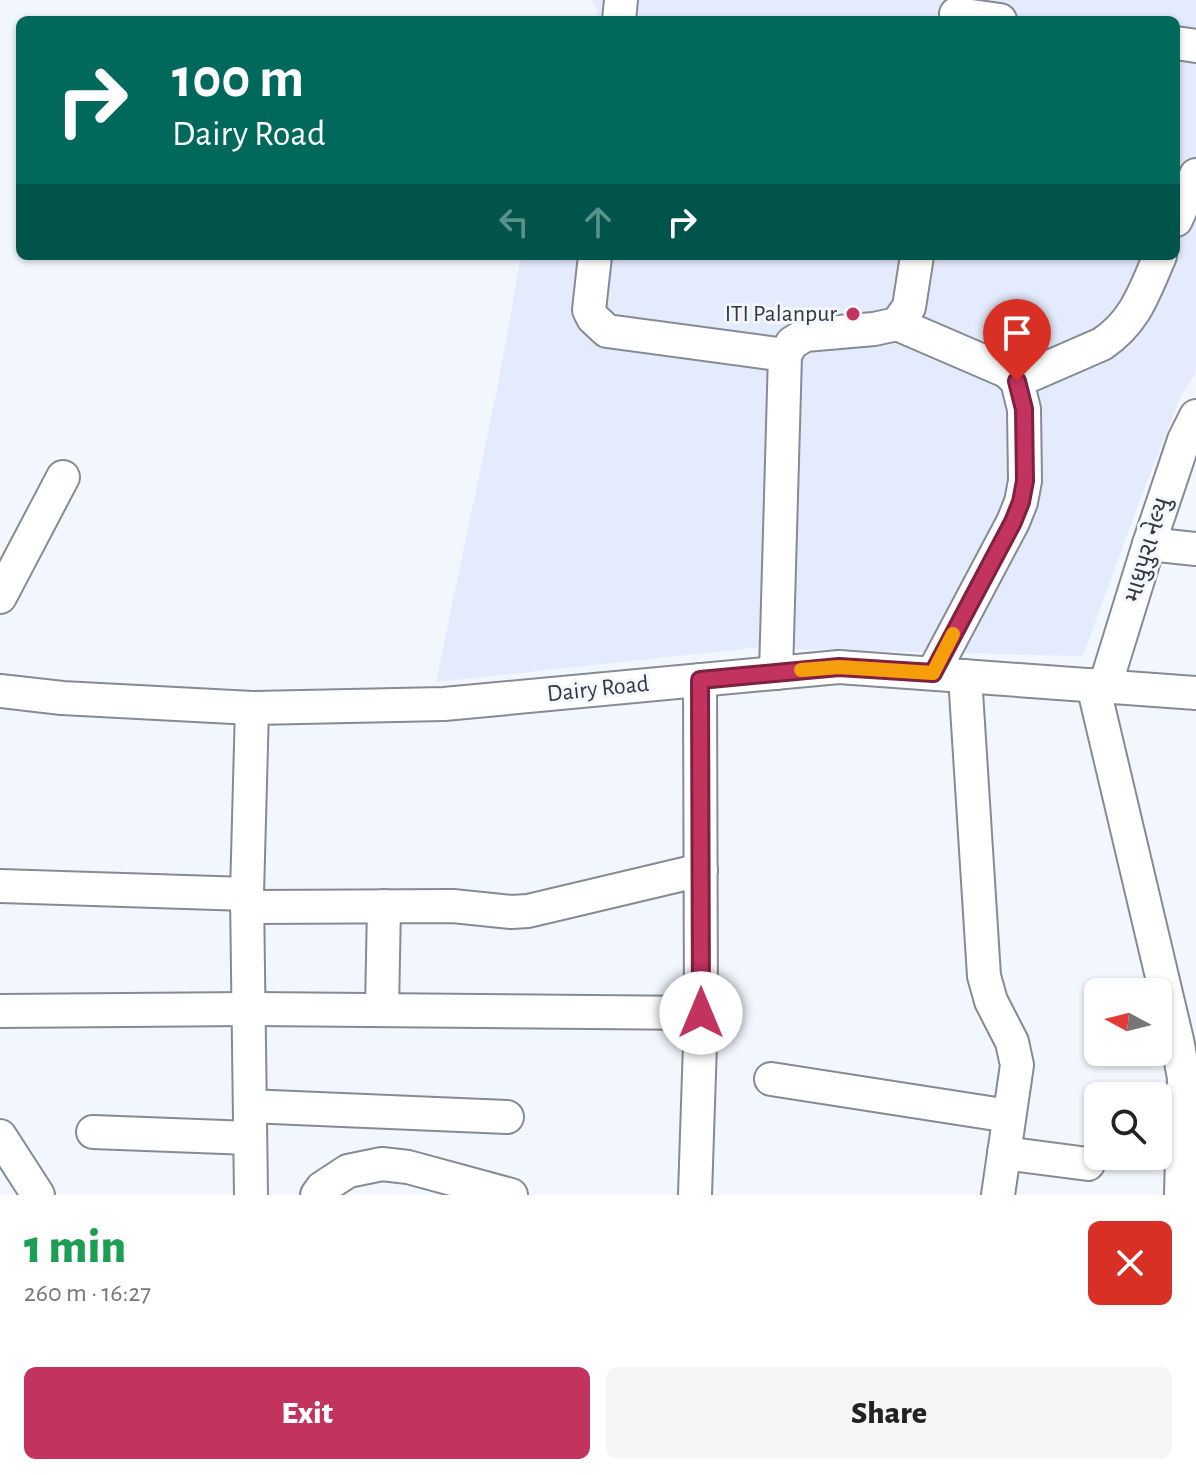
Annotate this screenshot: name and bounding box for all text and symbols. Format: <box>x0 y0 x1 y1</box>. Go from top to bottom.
icon: right <box>40 48 144 152</box>
text: 100 m <box>172 51 304 107</box>
text: Dairy Road <box>172 116 326 152</box>
icon: left <box>492 200 536 244</box>
icon: ahead <box>576 200 620 244</box>
icon: right <box>660 200 704 244</box>
pin <box>983 299 1051 381</box>
place label: ITI Palanpur <box>725 302 837 326</box>
marker: ITI Palanpur <box>844 305 862 323</box>
icon: arrive <box>995 311 1039 355</box>
street label: માધુપુરા નેલ્યુ <box>1117 493 1178 606</box>
street label: Dairy Road <box>546 672 650 706</box>
position arrow <box>659 971 743 1055</box>
north arrow <box>1084 978 1172 1066</box>
map controls <box>1084 978 1172 1170</box>
button: search <box>1084 1082 1172 1170</box>
button: close <box>1088 1221 1172 1305</box>
text: 1 min <box>24 1224 126 1272</box>
text: 260 m · 16:27 <box>24 1280 151 1306</box>
button: Exit <box>24 1367 590 1459</box>
button: Share <box>606 1367 1172 1459</box>

